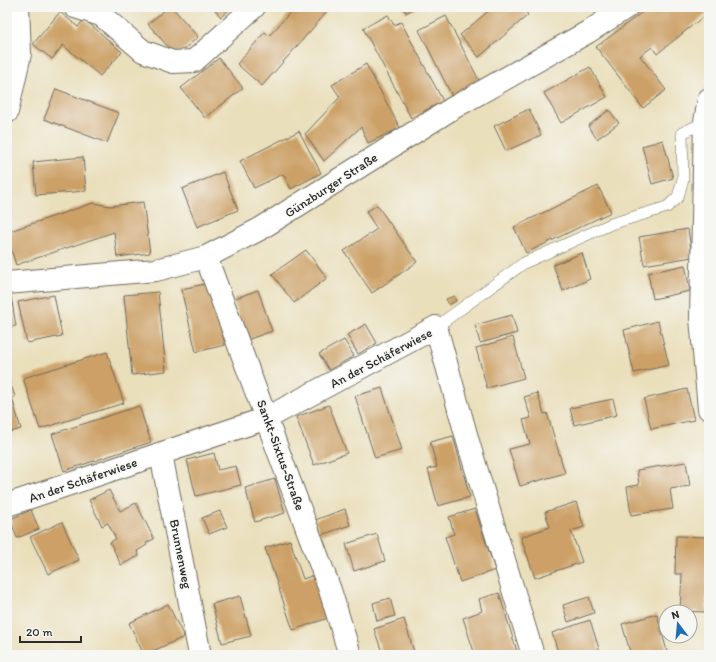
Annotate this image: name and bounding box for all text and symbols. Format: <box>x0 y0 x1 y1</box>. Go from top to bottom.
street label: Günzburger Straße <box>282 149 380 221</box>
street label: An der Schäferwiese <box>327 325 435 391</box>
street label: Sankt-Sixtus-Straße <box>254 398 308 512</box>
street label: An der Schäferwiese <box>27 454 139 506</box>
street label: Brunnenweg <box>167 518 195 590</box>
north arrow <box>658 604 698 644</box>
text: N <box>670 608 681 622</box>
scale bar <box>20 618 81 644</box>
text: 20 m <box>26 625 53 639</box>

